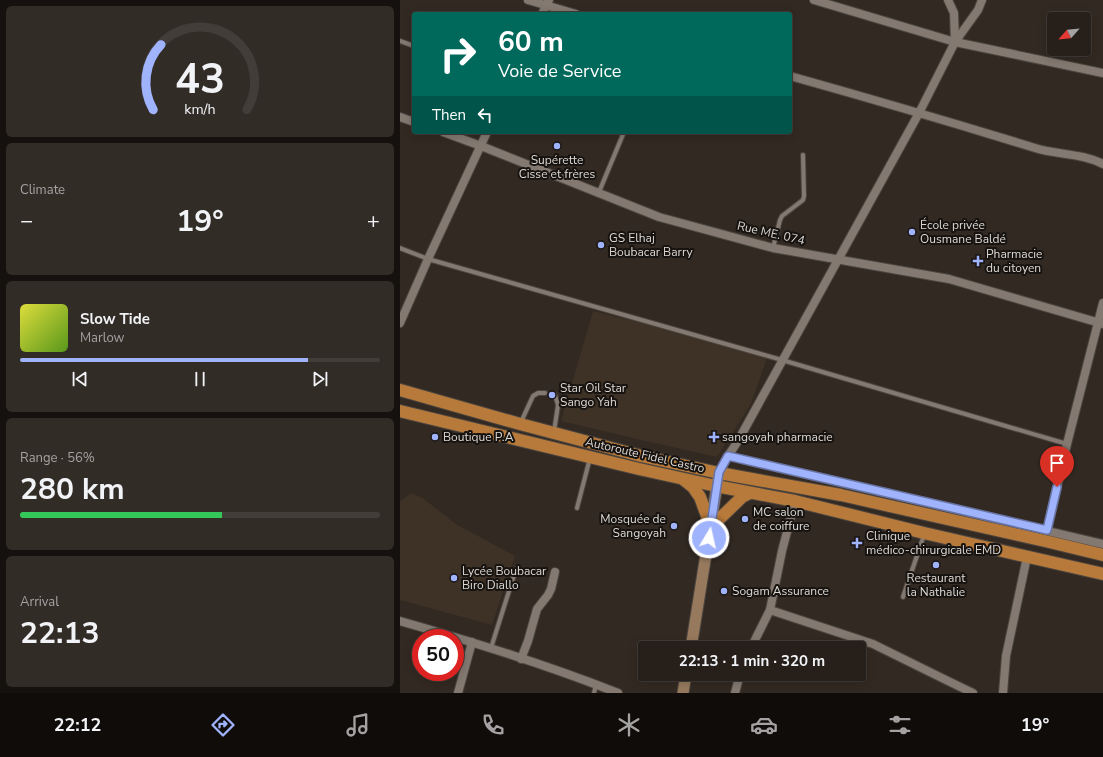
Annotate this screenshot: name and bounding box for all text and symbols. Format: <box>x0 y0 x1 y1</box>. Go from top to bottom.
north arrow <box>1047 12 1091 56</box>
map controls <box>1047 12 1091 56</box>
text: 60 m <box>498 23 564 61</box>
icon: right <box>432 28 484 80</box>
text: 43 <box>175 51 225 108</box>
text: Voie de Service <box>498 59 621 83</box>
text: km/h <box>184 99 216 118</box>
icon: left <box>474 104 496 126</box>
text: Then <box>432 105 466 125</box>
marker: Supérette Cisse et frères <box>552 141 562 151</box>
place label: Supérette Cisse et frères <box>519 152 595 182</box>
text: Climate <box>20 181 65 199</box>
text: 19° <box>176 201 224 242</box>
text: − <box>20 206 33 236</box>
text: + <box>367 206 380 236</box>
street label: Rue ME. 074 <box>736 217 806 249</box>
place label: École privée Ousmane Baldé <box>920 217 1006 247</box>
marker: École privée Ousmane Baldé <box>907 227 917 237</box>
place label: GS Elhaj Boubacar Barry <box>609 230 694 260</box>
marker: GS Elhaj Boubacar Barry <box>596 240 606 250</box>
place label: Pharmacie du citoyen <box>986 246 1042 276</box>
marker: Pharmacie du citoyen <box>973 256 983 266</box>
text: Slow Tide <box>80 309 150 329</box>
text: Marlow <box>80 329 125 347</box>
icon: previous <box>69 368 91 390</box>
icon: pause <box>189 368 211 390</box>
icon: next <box>309 368 331 390</box>
place label: Star Oil Star Sango Yah <box>560 380 627 410</box>
marker: Star Oil Star Sango Yah <box>547 390 557 400</box>
place label: Boutique P.A <box>443 429 514 445</box>
place label: sangoyah pharmacie <box>722 429 833 445</box>
marker: Boutique P.A <box>430 432 440 442</box>
marker: sangoyah pharmacie <box>709 432 719 442</box>
street label: Autoroute Fidel Castro <box>584 433 707 477</box>
pin <box>1040 446 1074 487</box>
text: Range · 56% <box>20 449 95 467</box>
icon: arrive <box>1046 452 1068 474</box>
text: 280 km <box>20 469 125 510</box>
place label: MC salon de coiffure <box>753 504 810 534</box>
place label: Mosquée de Sangoyah <box>600 511 666 541</box>
marker: MC salon de coiffure <box>740 514 750 524</box>
position arrow <box>688 517 730 559</box>
marker: Mosquée de Sangoyah <box>669 521 679 531</box>
place label: Clinique médico-chirurgicale EMD <box>866 528 1001 558</box>
marker: Clinique médico-chirurgicale EMD <box>851 537 863 549</box>
marker: Restaurant la Nathalie <box>931 560 941 570</box>
place label: Lycée Boubacar Biro Diallo <box>462 563 547 593</box>
place label: Restaurant la Nathalie <box>907 570 966 600</box>
marker: Lycée Boubacar Biro Diallo <box>449 573 459 583</box>
place label: Sogam Assurance <box>732 583 829 599</box>
marker: Sogam Assurance <box>719 586 729 596</box>
text: Arrival <box>20 593 59 611</box>
text: 22:13 <box>20 613 99 654</box>
speed limit sign: 50 <box>412 629 464 681</box>
text: 22:13 · 1 min · 320 m <box>679 651 825 671</box>
icon: directions <box>209 711 237 739</box>
icon: music <box>344 711 372 739</box>
icon: phone <box>479 711 507 739</box>
icon: climate <box>615 711 643 739</box>
icon: car <box>750 711 778 739</box>
icon: filters <box>886 711 914 739</box>
text: 22:12 <box>54 713 101 737</box>
text: 19° <box>1021 713 1049 737</box>

